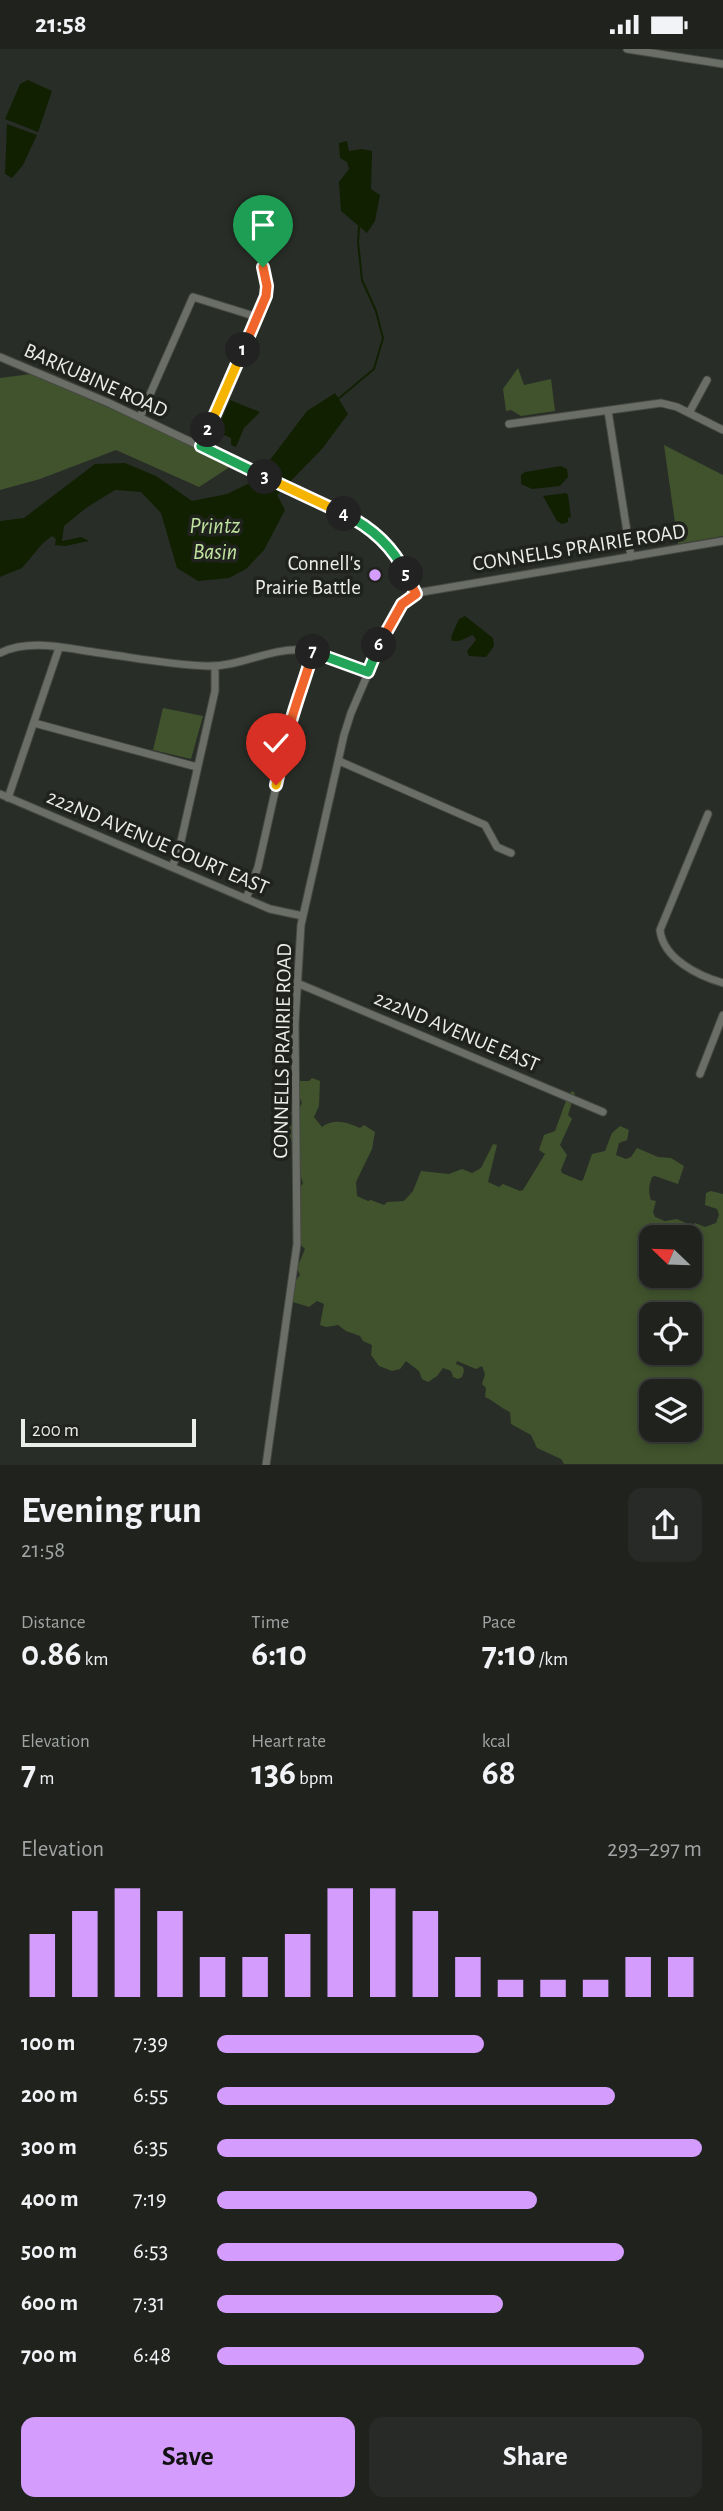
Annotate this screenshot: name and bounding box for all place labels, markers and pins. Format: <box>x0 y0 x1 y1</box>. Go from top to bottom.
pin <box>233 195 293 267</box>
pin: 1 <box>226 333 260 367</box>
pin: 2 <box>190 413 226 447</box>
pin: 3 <box>247 459 282 495</box>
pin: 4 <box>326 497 362 531</box>
place label: Connell's Prairie Battle <box>255 553 361 598</box>
pin: 5 <box>388 557 424 591</box>
marker: Connell's Prairie Battle <box>367 567 383 583</box>
pin: 6 <box>362 627 396 663</box>
pin: 7 <box>296 635 330 669</box>
pin <box>246 713 306 785</box>

